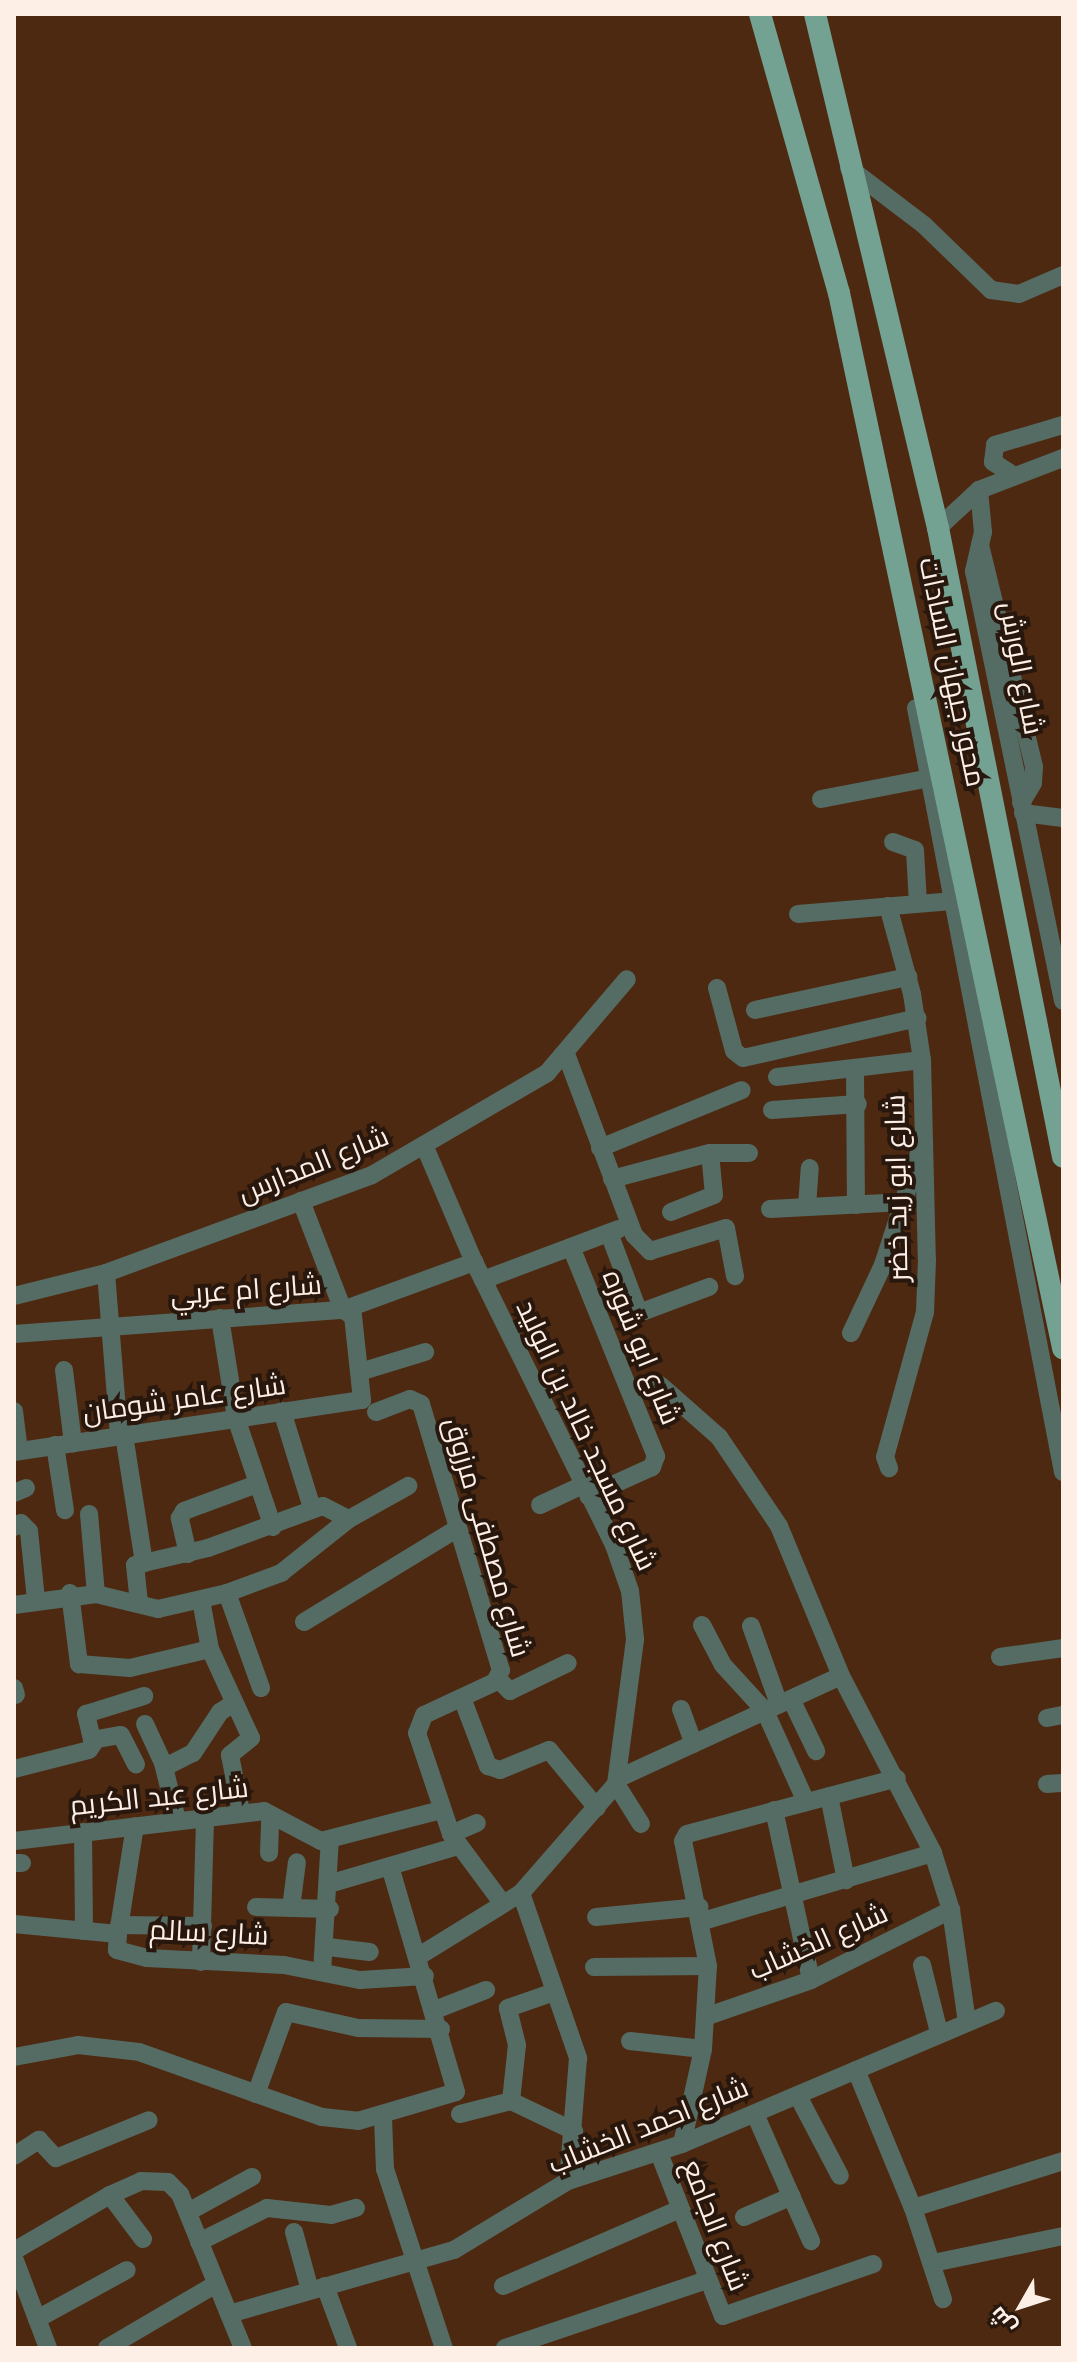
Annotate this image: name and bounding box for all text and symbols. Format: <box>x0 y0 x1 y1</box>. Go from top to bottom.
street label: محور جيهان السادات <box>912 554 994 790</box>
street label: شارع الورش <box>993 599 1051 737</box>
street label: شارع ابو زيد خضر <box>878 1094 914 1282</box>
street label: شارع المدارس <box>233 1118 393 1210</box>
street label: شارع ابو شوره <box>596 1265 688 1429</box>
street label: شارع ام عربي <box>169 1267 323 1311</box>
street label: شارع مسجد خالد بن الوليد <box>510 1294 664 1576</box>
street label: شارع عامر شومان <box>80 1367 288 1429</box>
street label: شارع مصطفى مرزوق <box>438 1413 538 1661</box>
street label: شارع عبد الكريم <box>68 1770 250 1822</box>
street label: شارع الخشاب <box>743 1895 893 1987</box>
street label: شارع سالم <box>148 1912 270 1952</box>
street label: شارع احمد الخشاب <box>543 2070 753 2180</box>
street label: شارع الجامع <box>676 2155 756 2295</box>
north arrow <box>981 2266 1061 2346</box>
text: ش <box>983 2301 1022 2341</box>

